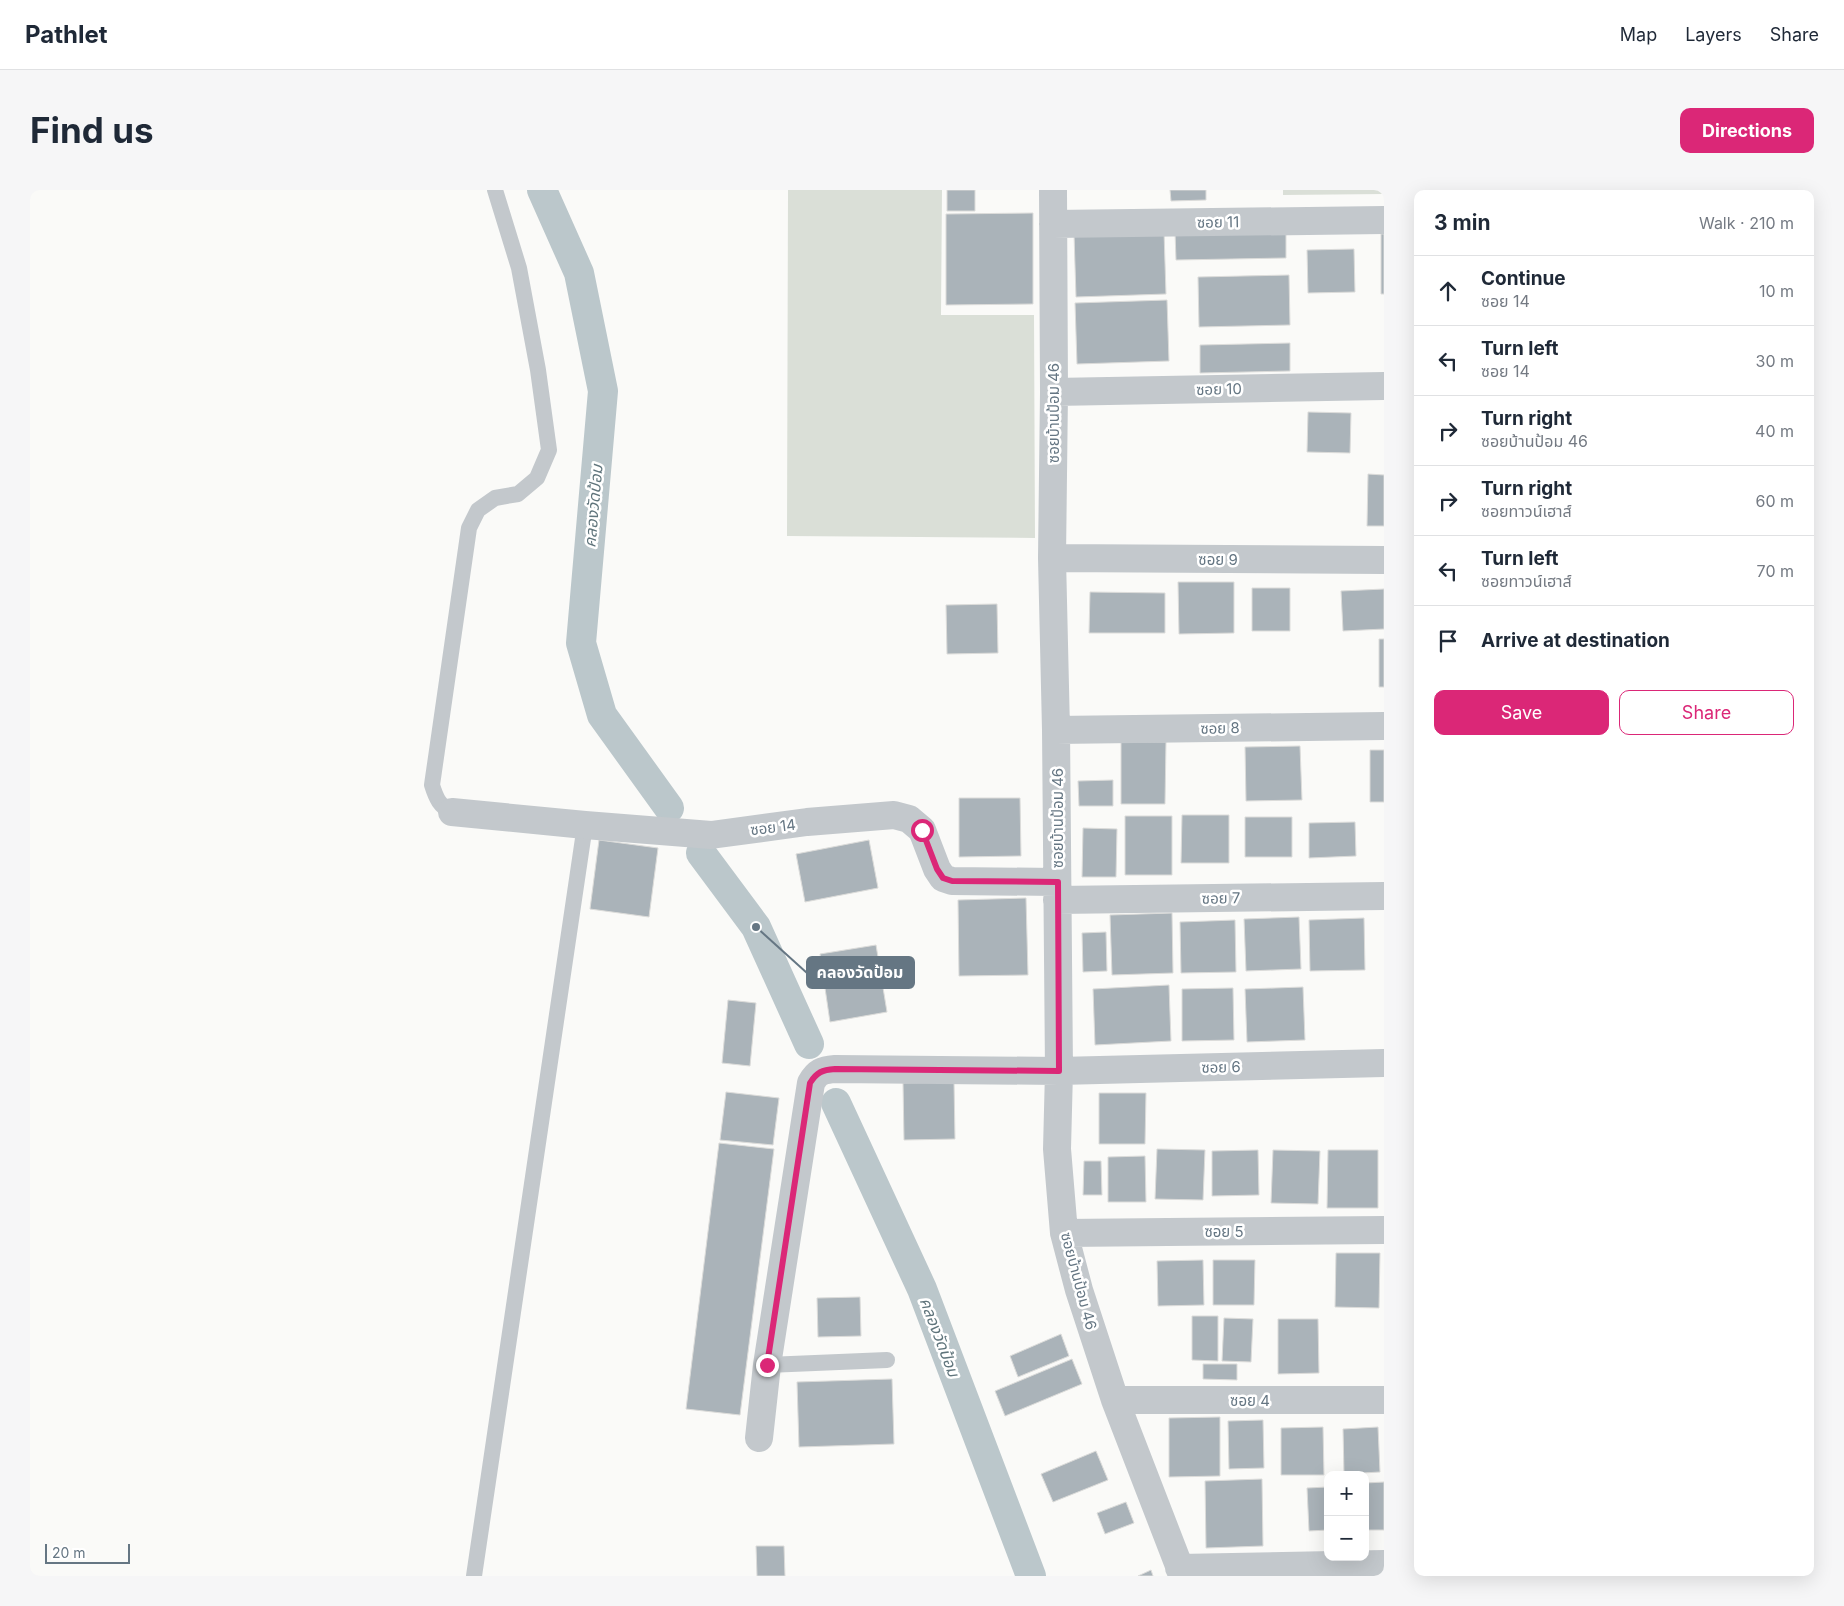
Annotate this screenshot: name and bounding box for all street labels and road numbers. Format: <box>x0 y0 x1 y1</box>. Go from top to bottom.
street label: ซอย 11 <box>1197 212 1239 232</box>
street label: ซอยบ้านป้อม 46 <box>1044 363 1063 463</box>
street label: ซอย 10 <box>1196 379 1242 399</box>
street label: ซอย 9 <box>1198 550 1238 569</box>
street label: ซอย 8 <box>1200 718 1240 738</box>
street label: ซอยบ้านป้อม 46 <box>1048 768 1067 868</box>
street label: ซอย 14 <box>749 815 797 839</box>
street label: ซอย 7 <box>1202 888 1240 908</box>
street label: ซอย 6 <box>1201 1057 1241 1077</box>
street label: ซอย 5 <box>1204 1222 1244 1241</box>
street label: ซอยบ้านป้อม 46 <box>1057 1230 1101 1332</box>
street label: ซอย 4 <box>1230 1391 1270 1410</box>

